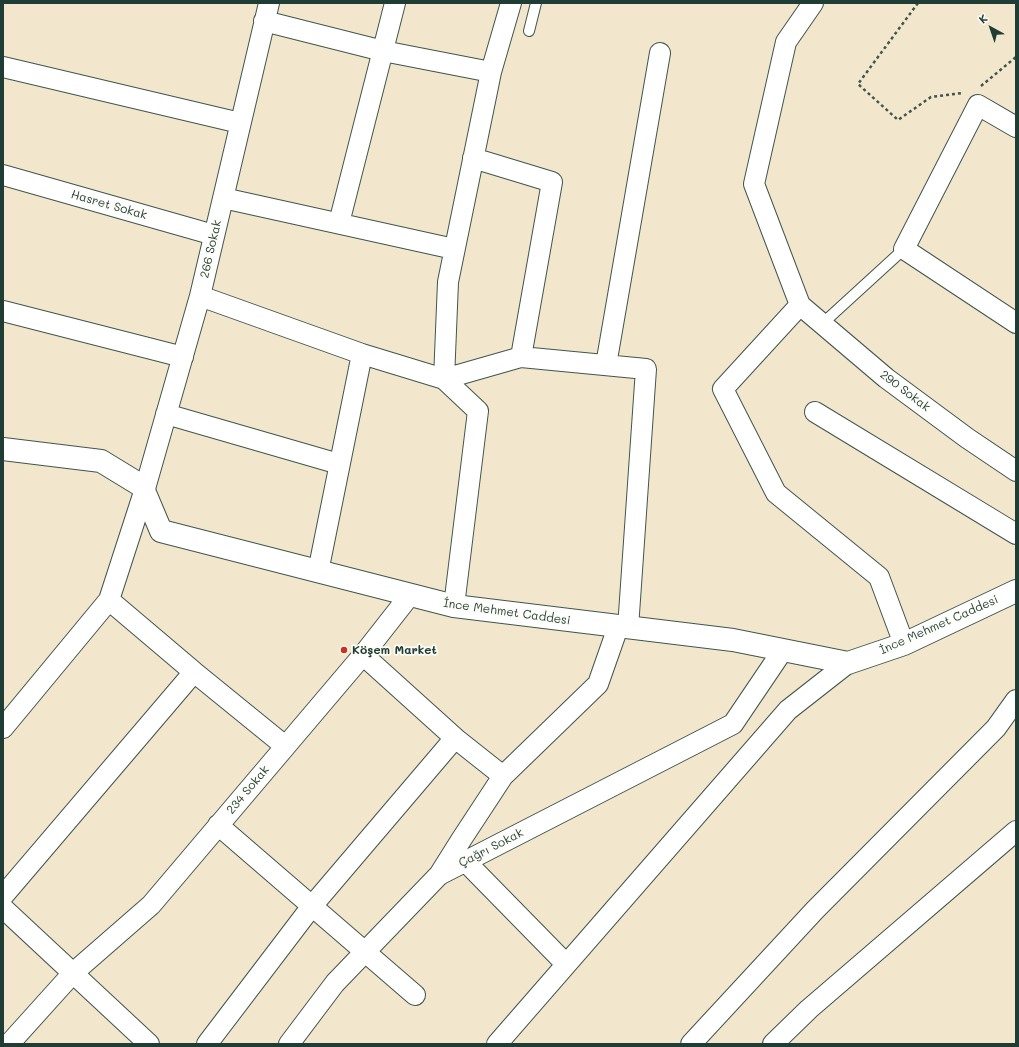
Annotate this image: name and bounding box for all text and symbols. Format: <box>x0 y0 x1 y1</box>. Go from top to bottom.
north arrow <box>971 8 1011 48</box>
text: K <box>975 10 991 26</box>
street label: Hasret Sokak <box>69 187 149 223</box>
street label: 266 Sokak <box>197 219 225 279</box>
street label: 290 Sokak <box>877 367 933 415</box>
street label: İnce Mehmet Caddesi <box>877 592 1001 658</box>
street label: İnce Mehmet Caddesi <box>442 596 572 628</box>
place label: Köşem Market <box>352 643 437 657</box>
marker: Köşem Market <box>339 645 349 655</box>
street label: 234 Sokak <box>224 763 272 817</box>
street label: Çağrı Sokak <box>456 826 526 870</box>

